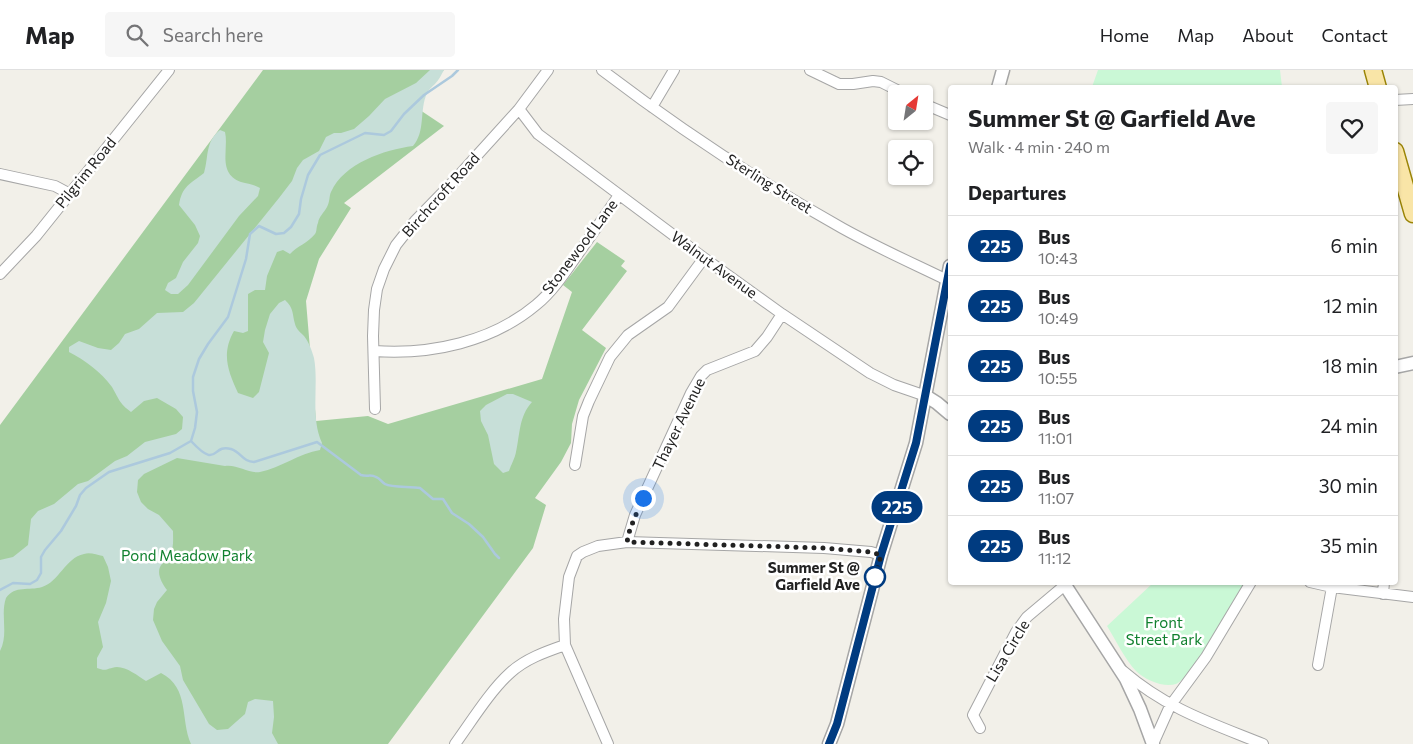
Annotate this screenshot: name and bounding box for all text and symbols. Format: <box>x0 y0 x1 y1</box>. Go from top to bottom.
search box <box>105 12 455 57</box>
text: Map <box>25 20 75 49</box>
icon: search <box>123 21 151 49</box>
text: Search here <box>163 23 263 46</box>
text: Home <box>1100 24 1149 46</box>
text: Map <box>1177 24 1214 46</box>
text: About <box>1242 24 1294 46</box>
text: Contact <box>1322 24 1388 46</box>
north arrow <box>888 85 932 130</box>
map controls <box>888 85 933 185</box>
button: heart <box>1326 102 1378 154</box>
text: Summer St @ Garfield Ave <box>968 103 1256 132</box>
street label: Pilgrim Road <box>51 133 119 211</box>
text: Walk · 4 min · 240 m <box>968 137 1110 156</box>
button: locate <box>888 140 933 185</box>
street label: Birchcroft Road <box>398 148 483 240</box>
street label: Sterling Street <box>723 149 816 217</box>
text: Departures <box>968 181 1066 204</box>
street label: Stonewood Lane <box>538 195 621 297</box>
text: Bus <box>1038 225 1070 248</box>
street label: Walnut Avenue <box>668 227 761 302</box>
text: 6 min <box>1330 234 1378 257</box>
text: 225 <box>980 235 1011 257</box>
text: 10:43 <box>1038 248 1078 267</box>
text: Bus <box>1038 285 1070 308</box>
text: 12 min <box>1323 294 1378 317</box>
text: 225 <box>980 295 1011 317</box>
text: 10:49 <box>1038 308 1078 327</box>
text: Bus <box>1038 345 1070 368</box>
text: 18 min <box>1322 354 1378 377</box>
text: 225 <box>980 355 1011 377</box>
text: 10:55 <box>1038 368 1077 387</box>
street label: Thayer Avenue <box>648 375 708 473</box>
text: Bus <box>1038 405 1070 428</box>
text: 24 min <box>1320 414 1378 437</box>
text: 225 <box>980 415 1011 437</box>
text: 11:01 <box>1038 428 1073 447</box>
text: Bus <box>1038 465 1070 488</box>
text: 30 min <box>1319 474 1378 497</box>
text: 225 <box>980 475 1011 497</box>
your location <box>631 486 656 511</box>
text: 11:07 <box>1038 488 1074 507</box>
line badge: 225 <box>868 491 926 523</box>
text: 225 <box>882 496 912 518</box>
text: Bus <box>1038 525 1070 548</box>
text: 35 min <box>1320 534 1378 557</box>
text: 225 <box>980 535 1011 557</box>
park label: Pond Meadow Park <box>121 546 253 564</box>
text: 11:12 <box>1038 548 1071 567</box>
place label: Summer St @ Garfield Ave <box>768 558 860 593</box>
marker: Summer St @ Garfield Ave <box>864 566 886 588</box>
park label: Front Street Park <box>1126 613 1202 648</box>
street label: Lisa Circle <box>982 616 1033 685</box>

